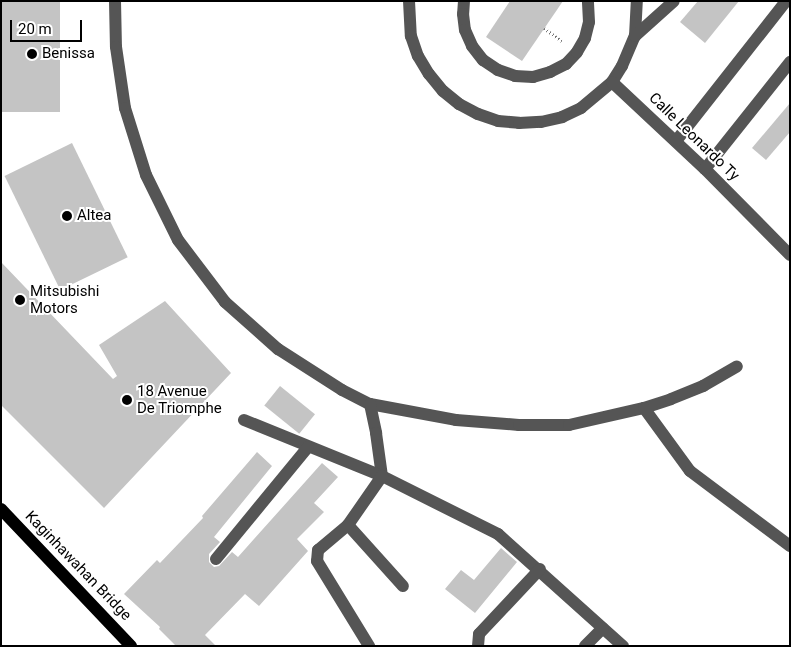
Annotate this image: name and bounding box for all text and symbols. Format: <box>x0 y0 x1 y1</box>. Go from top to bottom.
scale bar <box>12 10 85 42</box>
text: 20 m <box>18 20 52 38</box>
place label: Benissa <box>42 45 95 63</box>
marker: Benissa <box>26 48 38 60</box>
street label: Calle Leonardo Ty <box>645 89 743 185</box>
place label: Altea <box>77 207 111 225</box>
marker: Altea <box>61 210 73 222</box>
place label: Mitsubishi Motors <box>30 282 99 317</box>
marker: Mitsubishi Motors <box>14 294 26 306</box>
place label: 18 Avenue De Triomphe <box>137 382 222 417</box>
marker: 18 Avenue De Triomphe <box>121 394 133 406</box>
street label: Kaginhawahan Bridge <box>21 508 135 624</box>

